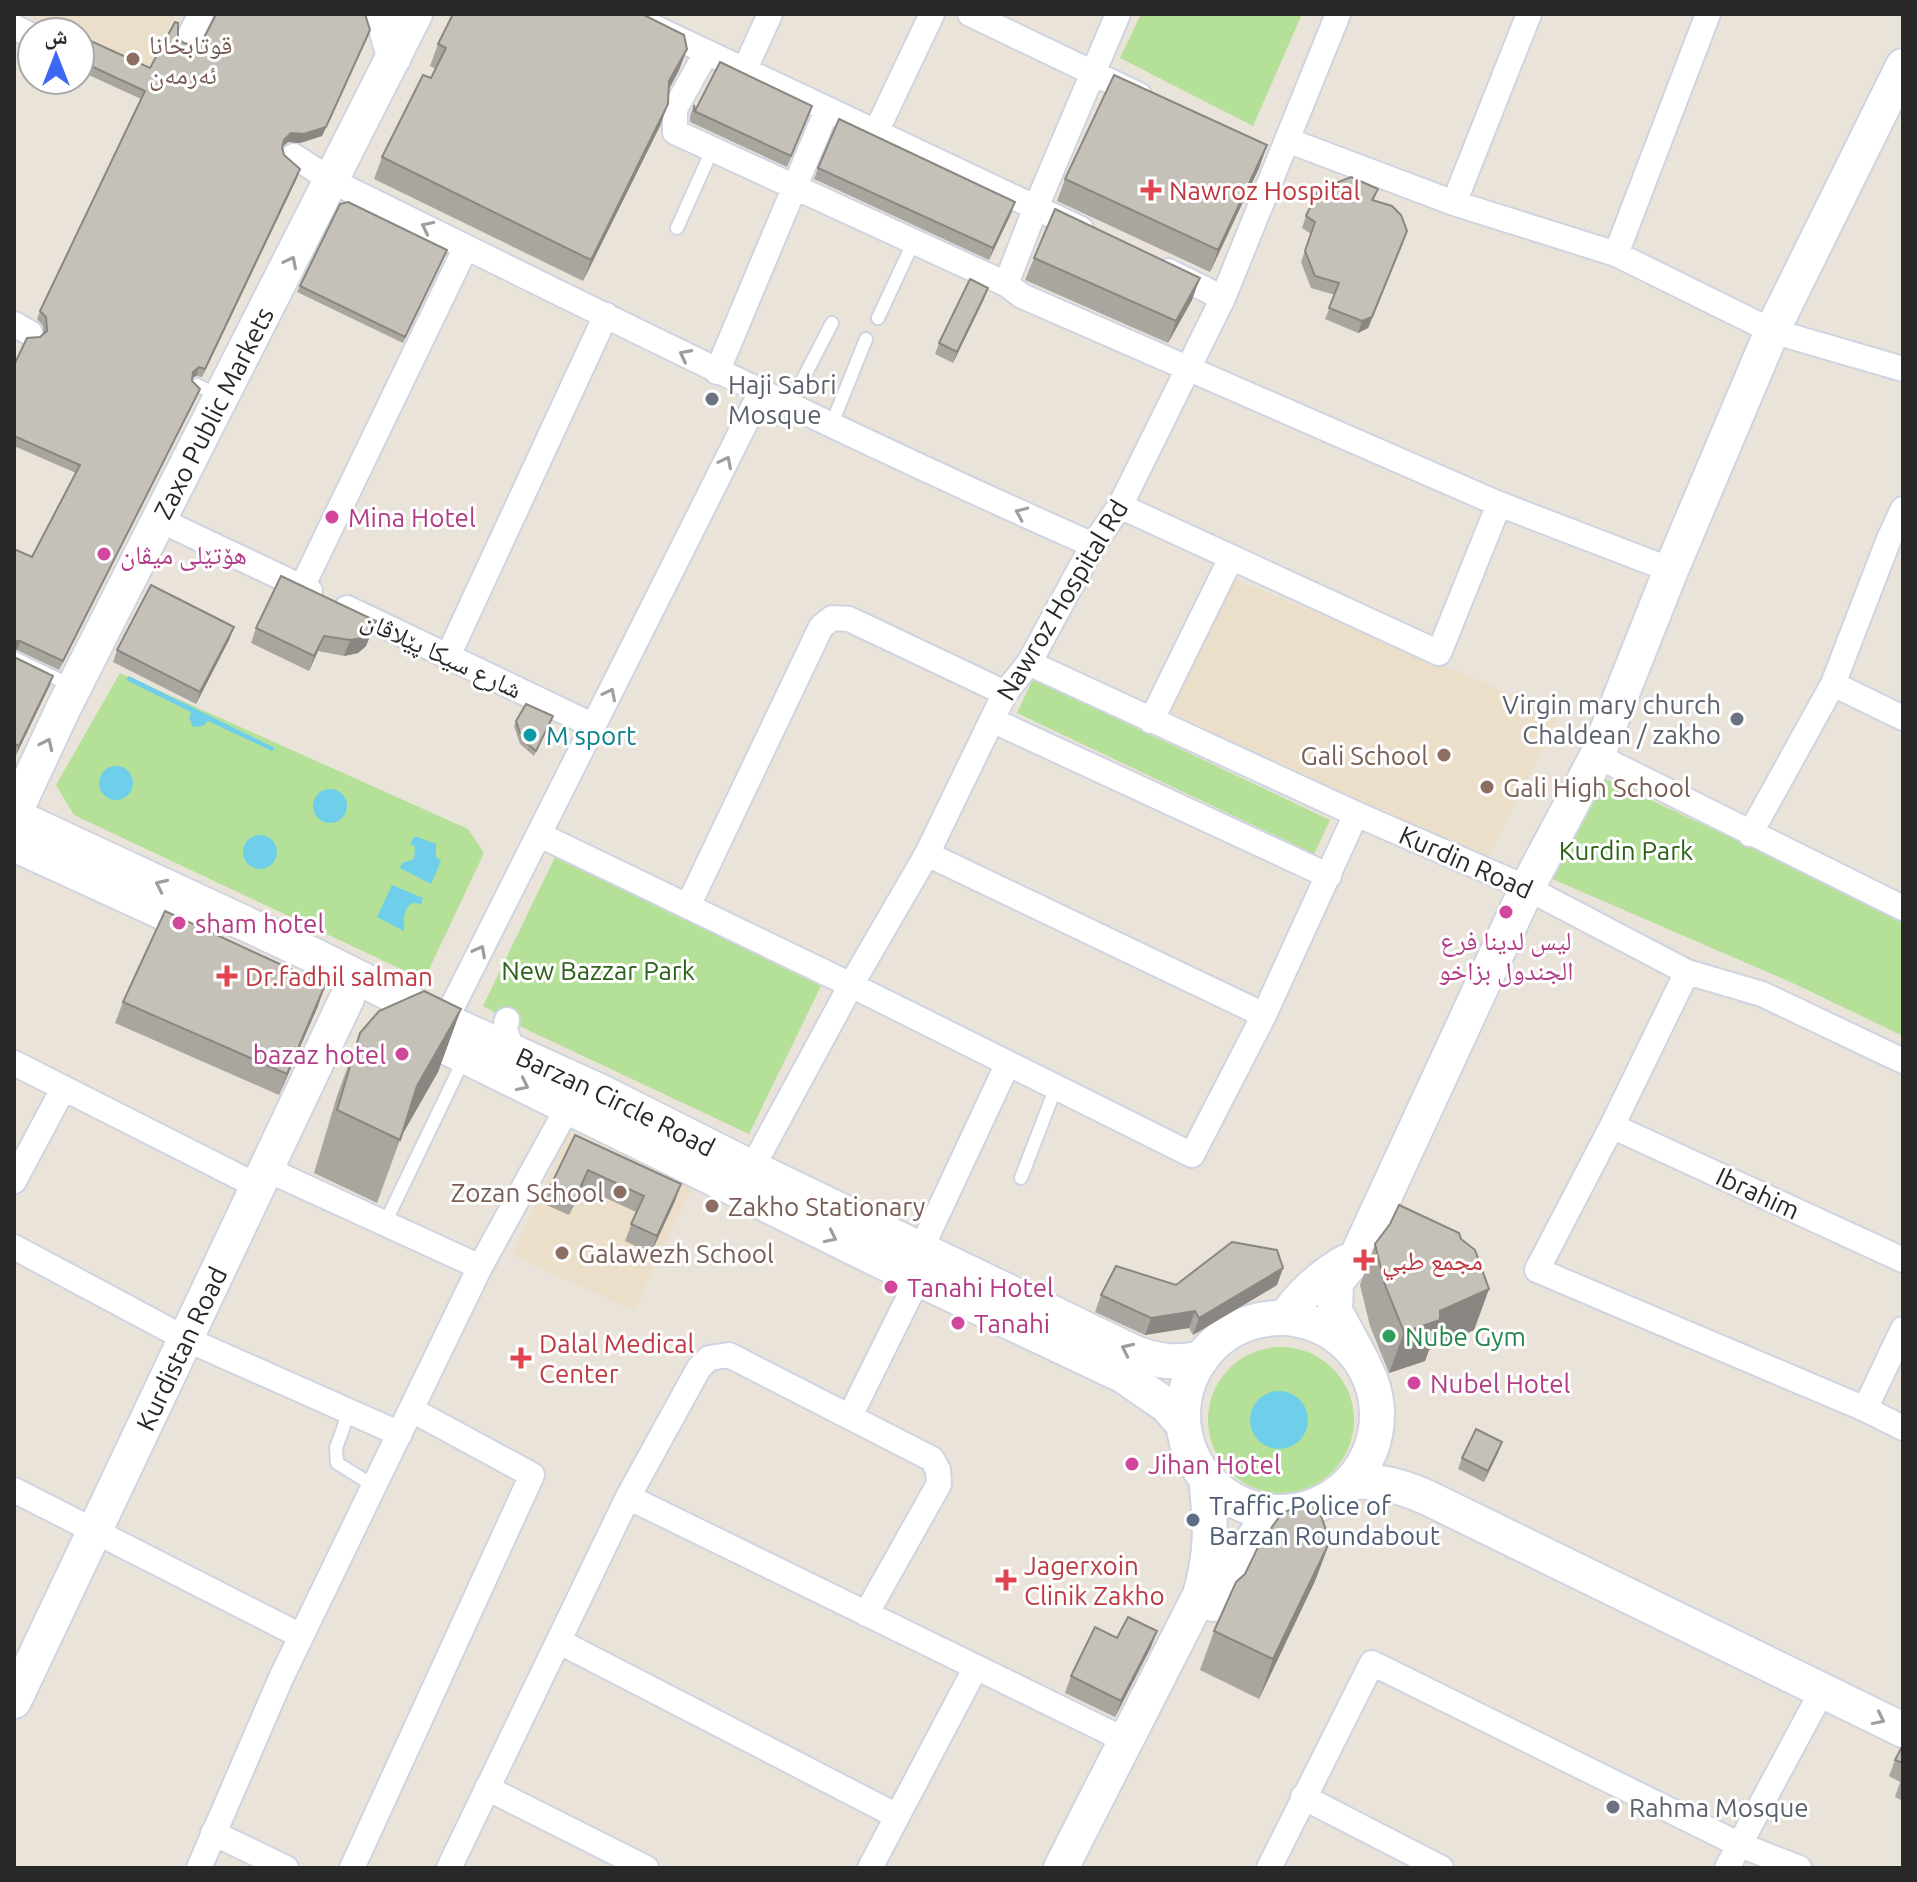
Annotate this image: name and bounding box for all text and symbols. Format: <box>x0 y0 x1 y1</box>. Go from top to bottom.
north arrow <box>16 16 96 96</box>
text: ش <box>44 23 68 50</box>
place label: قوتابخانا ئه‌رمه‌ن <box>149 30 232 91</box>
marker: قوتابخانا ئه‌رمه‌ن <box>124 50 142 68</box>
place label: Nawroz Hospital <box>1169 176 1360 205</box>
marker: Nawroz Hospital <box>1140 179 1162 201</box>
one-way arrow <box>420 222 435 237</box>
one-way arrow <box>281 255 297 270</box>
street label: Zaxo Public Markets <box>147 302 279 523</box>
one-way arrow <box>678 350 693 365</box>
place label: Haji Sabri Mosque <box>728 370 836 429</box>
marker: Haji Sabri Mosque <box>703 390 721 408</box>
one-way arrow <box>717 455 732 470</box>
street label: Nawroz Hospital Rd <box>991 495 1133 705</box>
place label: Mina Hotel <box>348 503 476 532</box>
one-way arrow <box>1015 507 1030 523</box>
marker: Mina Hotel <box>323 508 341 526</box>
place label: هۆتێلی میڤان <box>120 540 247 571</box>
marker: هۆتێلی میڤان <box>95 545 113 563</box>
street label: شارع سيكا پێلاڤان <box>356 604 527 706</box>
one-way arrow <box>600 688 616 703</box>
place label: Virgin mary church Chaldean / zakho <box>1502 690 1721 749</box>
marker: Virgin mary church Chaldean / zakho <box>1728 710 1746 728</box>
place label: M sport <box>546 721 636 750</box>
marker: M sport <box>521 726 539 744</box>
one-way arrow <box>38 738 54 752</box>
place label: Gali School <box>1301 741 1428 770</box>
marker: Gali School <box>1435 746 1453 764</box>
place label: Gali High School <box>1503 773 1691 802</box>
marker: Gali High School <box>1478 778 1496 796</box>
street label: Kurdin Road <box>1395 820 1537 904</box>
park label: Kurdin Park <box>1559 836 1693 865</box>
one-way arrow <box>155 879 169 895</box>
marker: ليس لدينا فرع الجندول بزاخو <box>1497 903 1515 921</box>
place label: sham hotel <box>195 909 324 938</box>
marker: sham hotel <box>170 914 188 932</box>
place label: ليس لدينا فرع الجندول بزاخو <box>1438 926 1574 987</box>
one-way arrow <box>470 945 485 960</box>
park label: New Bazzar Park <box>501 956 695 985</box>
place label: Dr.fadhil salman <box>245 962 433 991</box>
marker: Dr.fadhil salman <box>216 965 238 987</box>
place label: bazaz hotel <box>253 1040 386 1069</box>
street label: Barzan Circle Road <box>512 1041 720 1162</box>
marker: bazaz hotel <box>393 1045 411 1063</box>
one-way arrow <box>514 1075 529 1091</box>
street label: Ibrahim <box>1712 1161 1804 1225</box>
place label: Zozan School <box>451 1178 604 1207</box>
marker: Zozan School <box>611 1183 629 1201</box>
place label: Zakho Stationary <box>728 1192 925 1221</box>
marker: Zakho Stationary <box>703 1197 721 1215</box>
one-way arrow <box>823 1227 838 1242</box>
place label: Galawezh School <box>578 1239 774 1268</box>
marker: Galawezh School <box>553 1244 571 1262</box>
place label: مجمع طبي <box>1382 1246 1483 1281</box>
marker: مجمع طبي <box>1353 1249 1375 1271</box>
street label: Kurdistan Road <box>130 1262 232 1435</box>
place label: Tanahi Hotel <box>907 1273 1054 1302</box>
marker: Tanahi Hotel <box>882 1278 900 1296</box>
place label: Tanahi <box>974 1309 1050 1338</box>
marker: Tanahi <box>949 1314 967 1332</box>
place label: Nube Gym <box>1405 1322 1526 1351</box>
marker: Nube Gym <box>1380 1327 1398 1345</box>
place label: Dalal Medical Center <box>539 1329 695 1388</box>
one-way arrow <box>1121 1343 1135 1359</box>
marker: Dalal Medical Center <box>510 1347 532 1369</box>
place label: Nubel Hotel <box>1430 1369 1571 1398</box>
marker: Nubel Hotel <box>1405 1374 1423 1392</box>
place label: Jihan Hotel <box>1148 1450 1281 1479</box>
marker: Jihan Hotel <box>1123 1455 1141 1473</box>
place label: Traffic Police of Barzan Roundabout <box>1209 1491 1440 1550</box>
marker: Traffic Police of Barzan Roundabout <box>1184 1511 1202 1529</box>
place label: Jagerxoin Clinik Zakho <box>1024 1551 1165 1610</box>
marker: Jagerxoin Clinik Zakho <box>995 1569 1017 1591</box>
one-way arrow <box>1870 1709 1885 1725</box>
place label: Rahma Mosque <box>1629 1793 1809 1822</box>
marker: Rahma Mosque <box>1604 1798 1622 1816</box>

